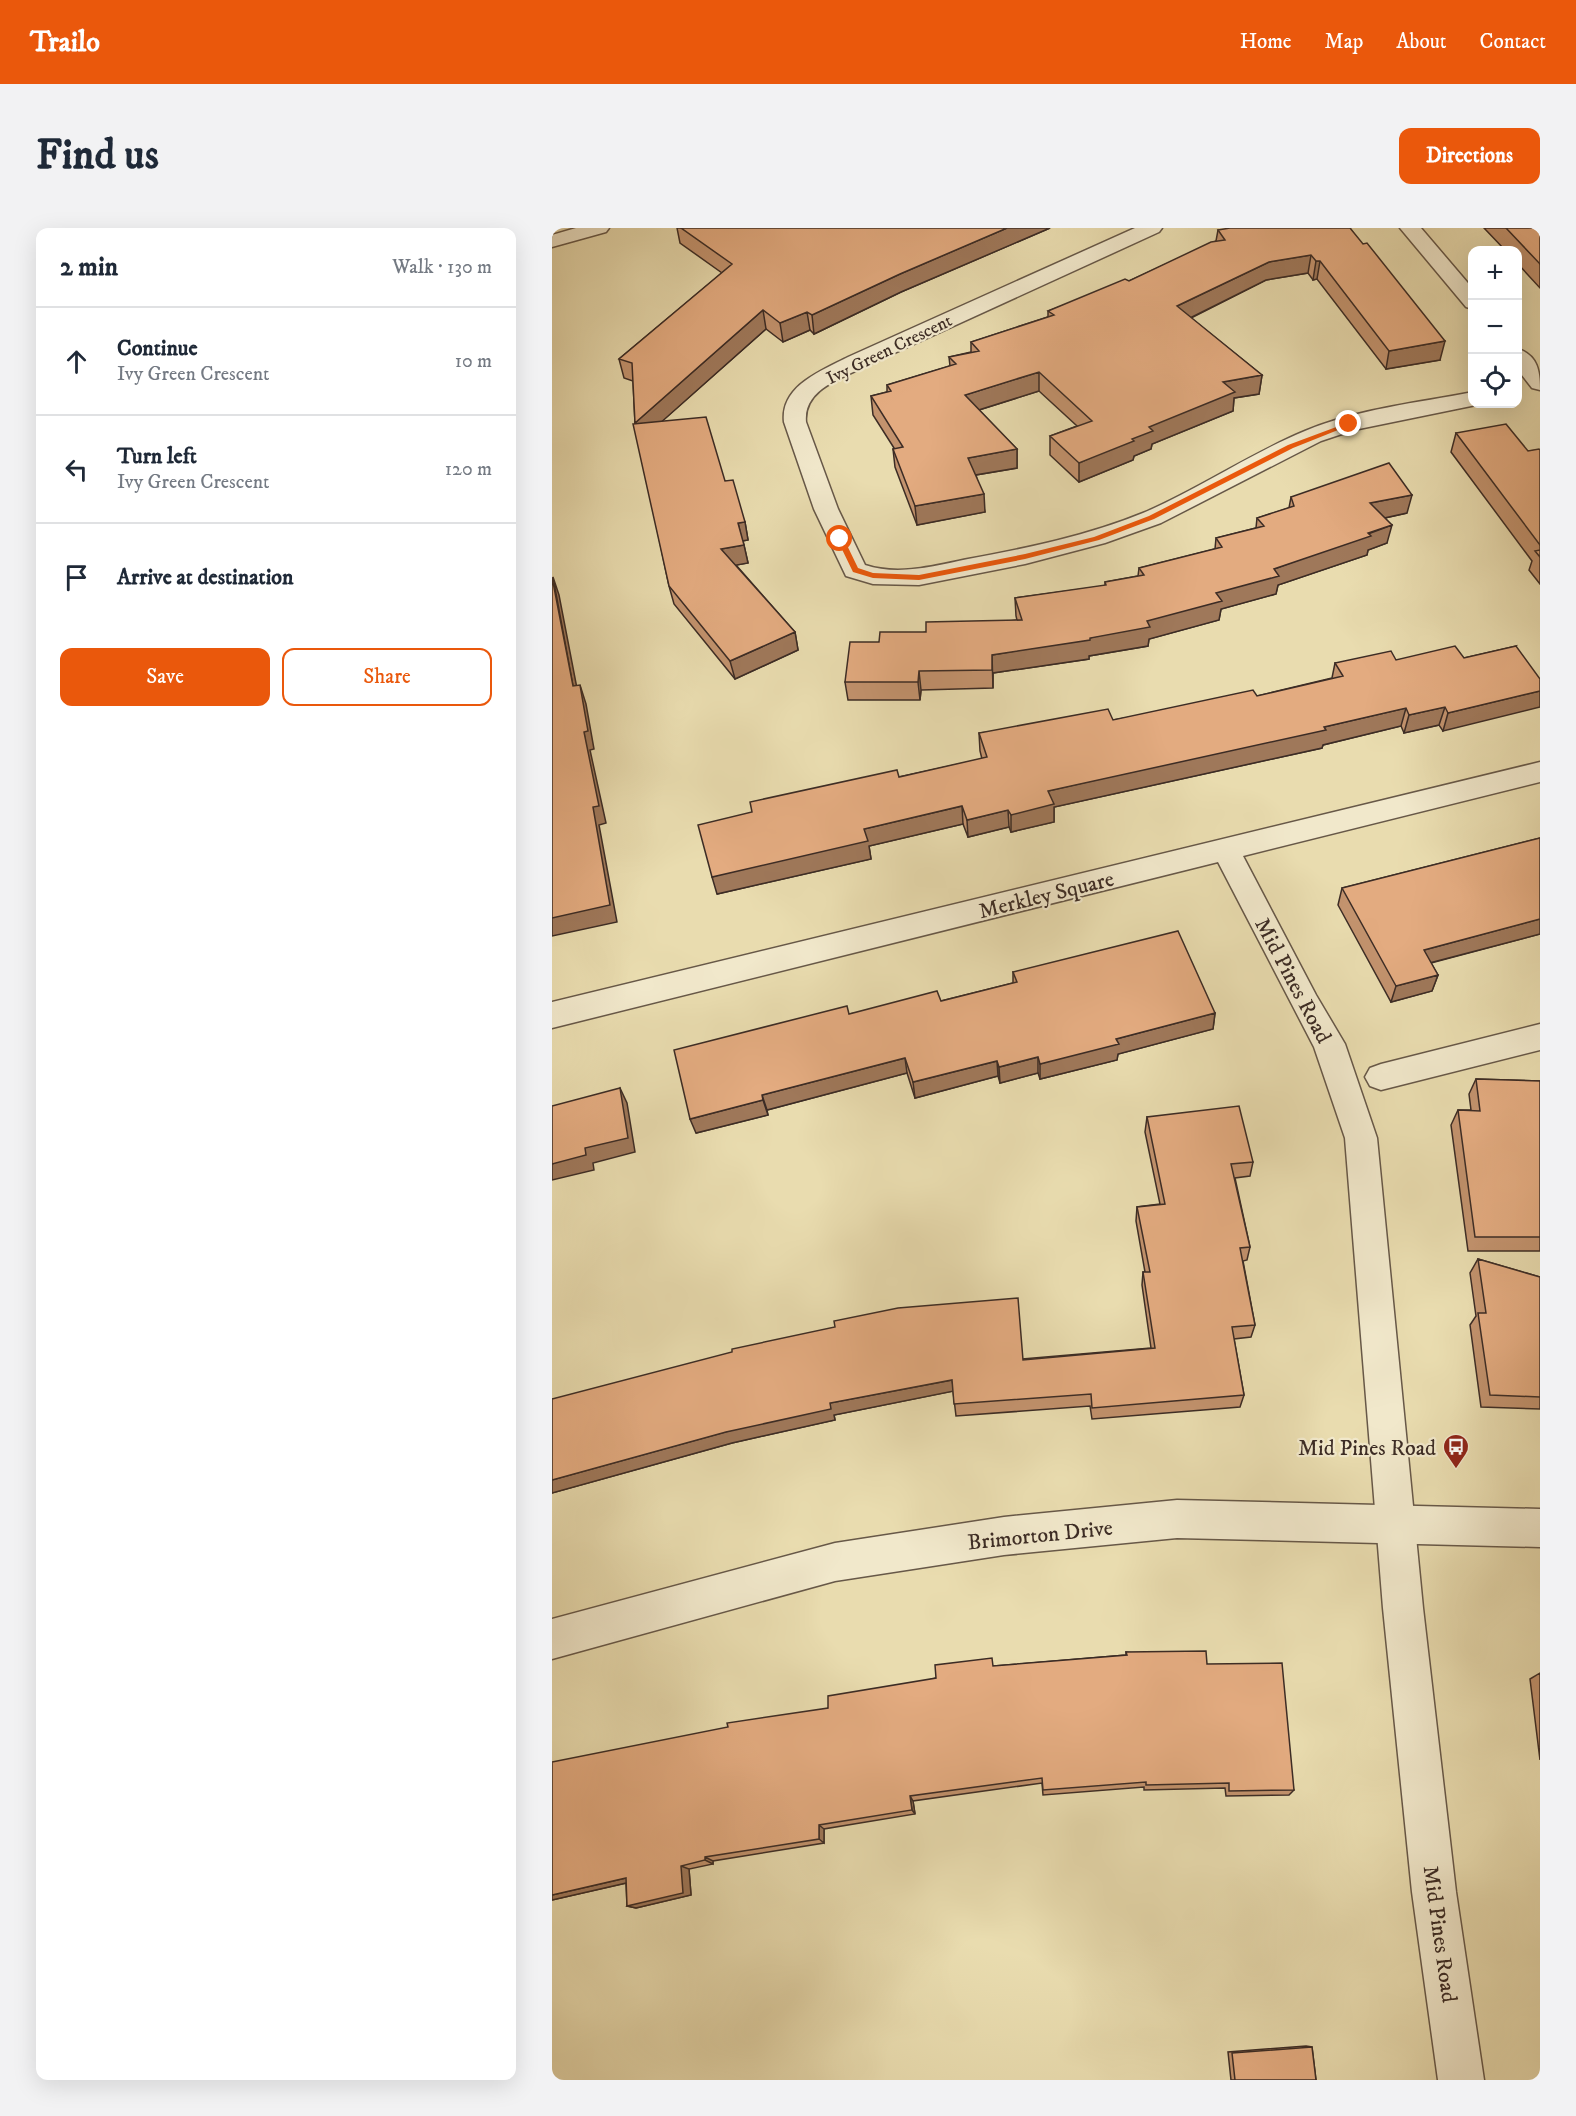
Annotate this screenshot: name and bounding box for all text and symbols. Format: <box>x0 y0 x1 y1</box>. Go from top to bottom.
text: Trailo <box>30 25 100 60</box>
text: Home <box>1240 29 1292 55</box>
text: Map <box>1325 29 1363 55</box>
text: About <box>1396 29 1447 55</box>
text: Contact <box>1480 29 1546 55</box>
button: Directions <box>1399 128 1540 184</box>
text: Find us <box>36 130 159 182</box>
map controls <box>1468 246 1522 408</box>
button: + <box>1468 246 1522 300</box>
text: 2 min <box>60 251 118 284</box>
text: Walk · 130 m <box>392 255 492 280</box>
button: − <box>1468 300 1522 354</box>
street label: Ivy Green Crescent <box>823 310 956 390</box>
text: Continue <box>117 335 198 362</box>
icon: ahead <box>60 345 93 378</box>
text: 10 m <box>455 349 492 374</box>
button: locate <box>1468 354 1522 408</box>
text: Ivy Green Crescent <box>117 362 269 387</box>
route end <box>1335 410 1361 436</box>
text: Turn left <box>117 443 197 470</box>
icon: left <box>60 453 93 486</box>
text: 120 m <box>445 457 492 482</box>
text: Ivy Green Crescent <box>117 470 269 495</box>
route start <box>826 525 852 551</box>
icon: arrive <box>60 561 93 594</box>
text: Arrive at destination <box>117 564 294 591</box>
button: Save <box>60 648 270 706</box>
button: Share <box>282 648 492 706</box>
street label: Merkley Square <box>976 866 1117 925</box>
street label: Mid Pines Road <box>1248 913 1337 1048</box>
bus stop icon: Mid Pines Road <box>1441 1432 1471 1470</box>
place label: Mid Pines Road <box>1298 1435 1436 1462</box>
street label: Brimorton Drive <box>966 1514 1114 1557</box>
street label: Mid Pines Road <box>1417 1864 1462 2004</box>

